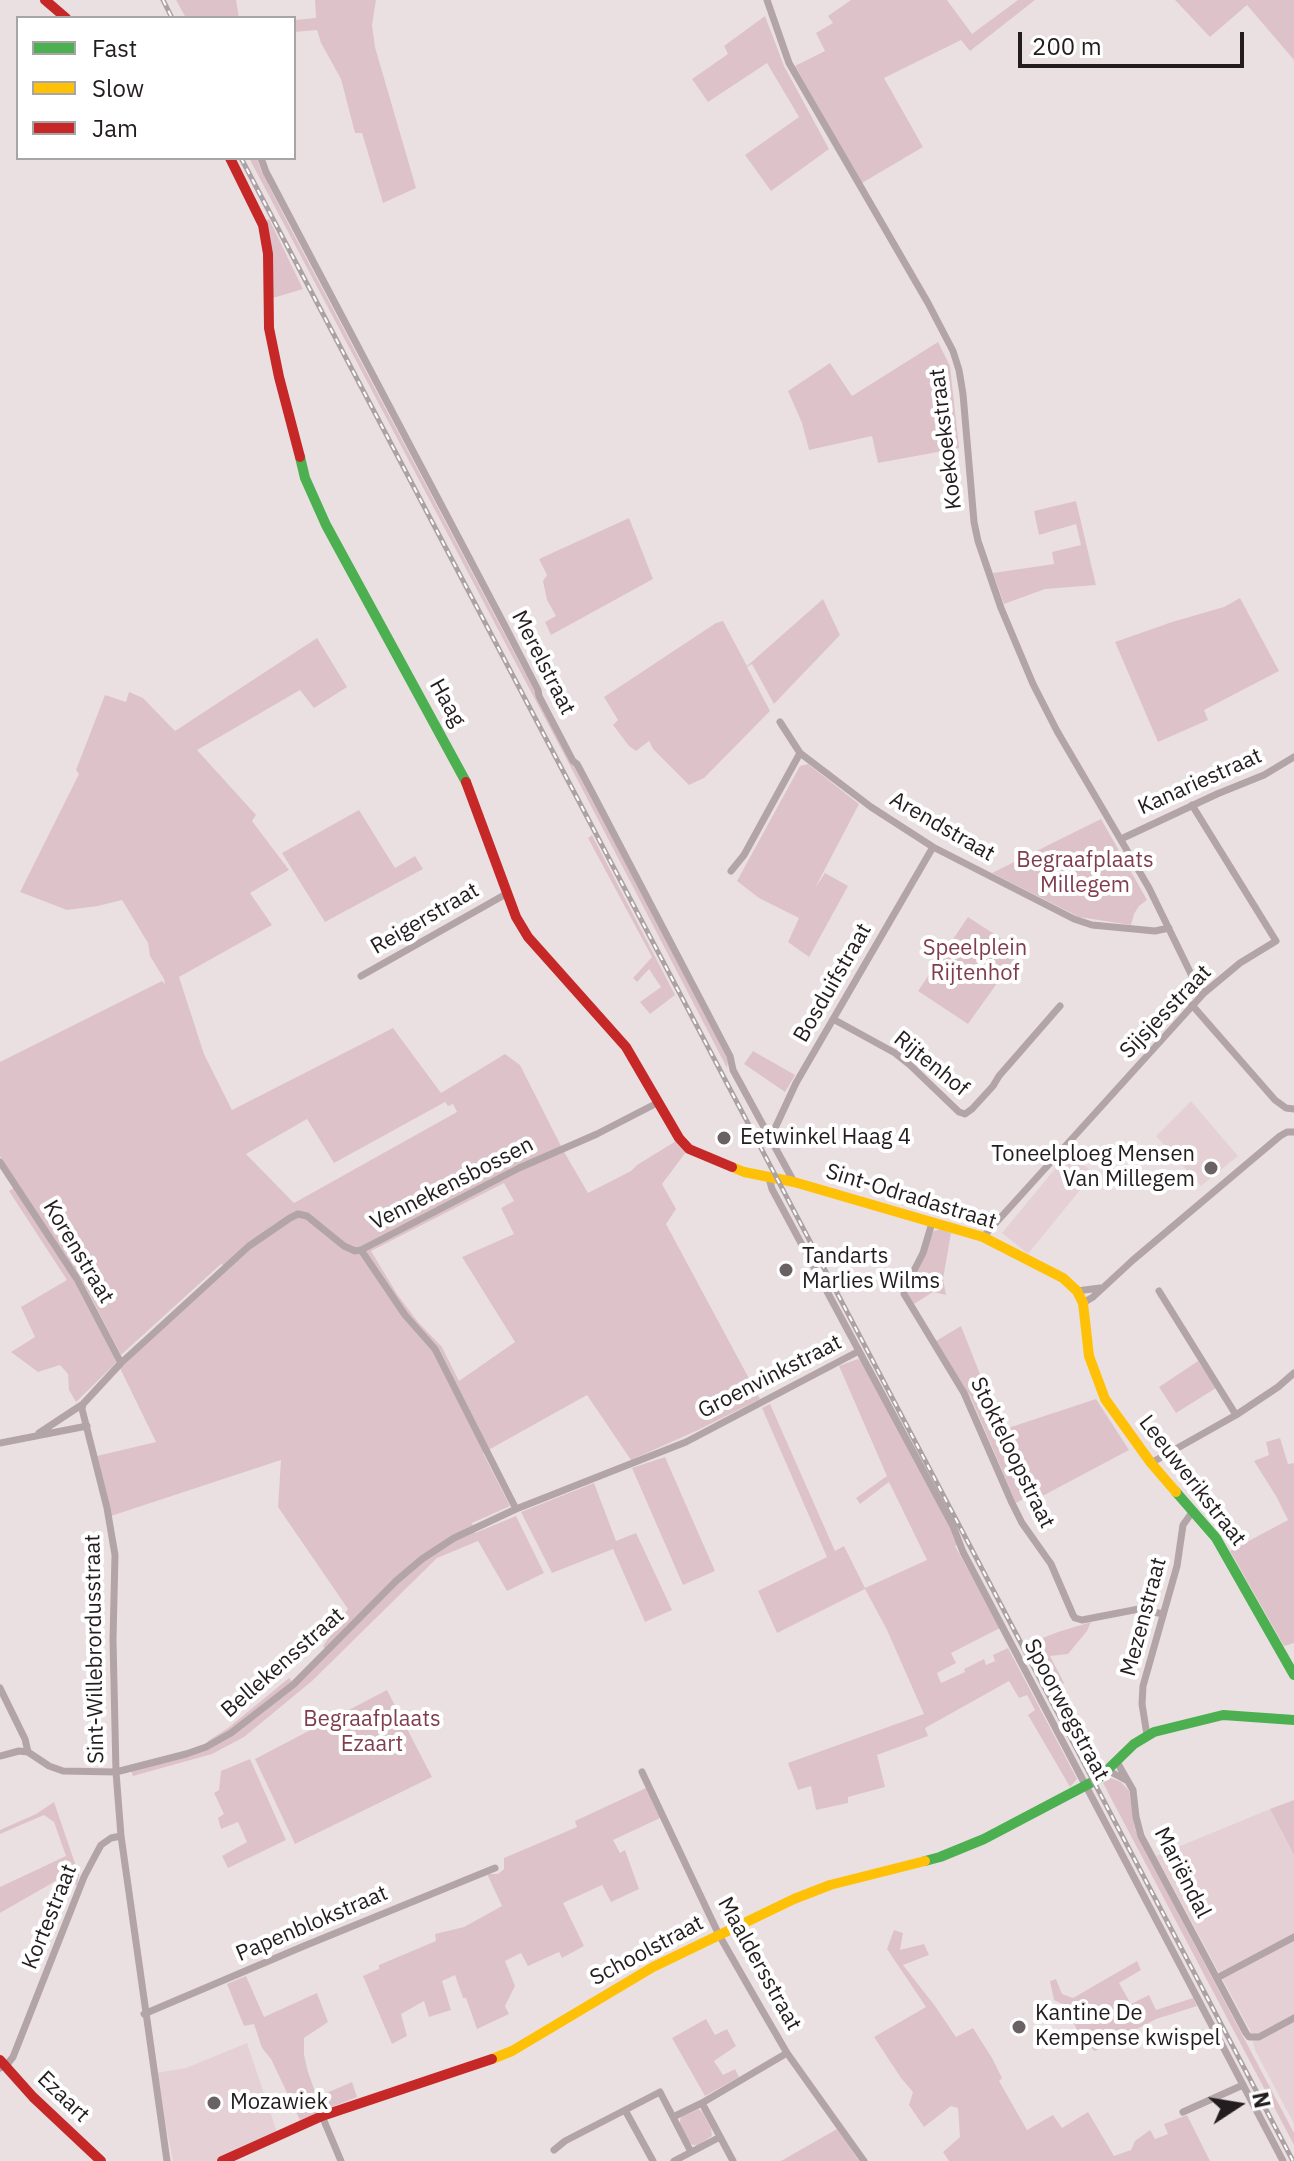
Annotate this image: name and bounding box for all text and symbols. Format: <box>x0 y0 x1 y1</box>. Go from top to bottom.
legend <box>16 16 296 160</box>
scale bar <box>1022 16 1248 66</box>
text: 200 m <box>1032 30 1102 62</box>
text: Fast <box>92 32 137 64</box>
text: Slow <box>92 72 144 104</box>
text: Jam <box>92 112 138 144</box>
street label: Koekoekstraat <box>924 367 968 511</box>
street label: Merelstraat <box>505 606 581 720</box>
street label: Haag <box>423 674 471 732</box>
street label: Kanariestraat <box>1134 743 1266 821</box>
street label: Arendstraat <box>885 786 999 868</box>
park label: Begraafplaats Millegem <box>1016 848 1154 900</box>
street label: Reigerstraat <box>366 877 484 961</box>
street label: Bosduifstraat <box>788 919 878 1047</box>
park label: Speelplein Rijtenhof <box>923 936 1027 988</box>
street label: Sijsjesstraat <box>1115 960 1217 1064</box>
street label: Rijtenhof <box>888 1026 974 1102</box>
place label: Eetwinkel Haag 4 <box>740 1125 911 1151</box>
marker: Eetwinkel Haag 4 <box>715 1129 733 1147</box>
street label: Vennekensbossen <box>366 1132 538 1236</box>
place label: Toneelploeg Mensen Van Millegem <box>991 1142 1195 1194</box>
street label: Sint-Odradastraat <box>822 1158 1000 1236</box>
marker: Toneelploeg Mensen Van Millegem <box>1202 1159 1220 1177</box>
street label: Korenstraat <box>37 1196 119 1308</box>
place label: Tandarts Marlies Wilms <box>802 1244 940 1296</box>
marker: Tandarts Marlies Wilms <box>777 1261 795 1279</box>
street label: Groenvinkstraat <box>694 1329 846 1425</box>
street label: Stokteloopstraat <box>964 1373 1060 1533</box>
street label: Leeuwerikstraat <box>1133 1410 1251 1552</box>
street label: Sint-Willebrordusstraat <box>80 1534 110 1764</box>
street label: Mezenstraat <box>1115 1555 1173 1679</box>
street label: Bellekensstraat <box>216 1602 350 1724</box>
street label: Spoorwegstraat <box>1018 1635 1114 1785</box>
park label: Begraafplaats Ezaart <box>303 1707 441 1758</box>
street label: Mariëndal <box>1148 1823 1216 1923</box>
street label: Kortestraat <box>17 1861 83 1973</box>
street label: Papenblokstraat <box>232 1880 392 1968</box>
street label: Maaldersstraat <box>712 1893 806 2035</box>
street label: Schoolstraat <box>586 1910 708 1992</box>
place label: Kantine De Kempense kwispel <box>1035 2001 1221 2052</box>
marker: Kantine De Kempense kwispel <box>1010 2018 1028 2036</box>
north arrow <box>1198 2065 1278 2145</box>
street label: Ezaart <box>31 2066 95 2128</box>
text: N <box>1246 2089 1278 2111</box>
place label: Mozawiek <box>230 2090 328 2116</box>
marker: Mozawiek <box>205 2094 223 2112</box>

